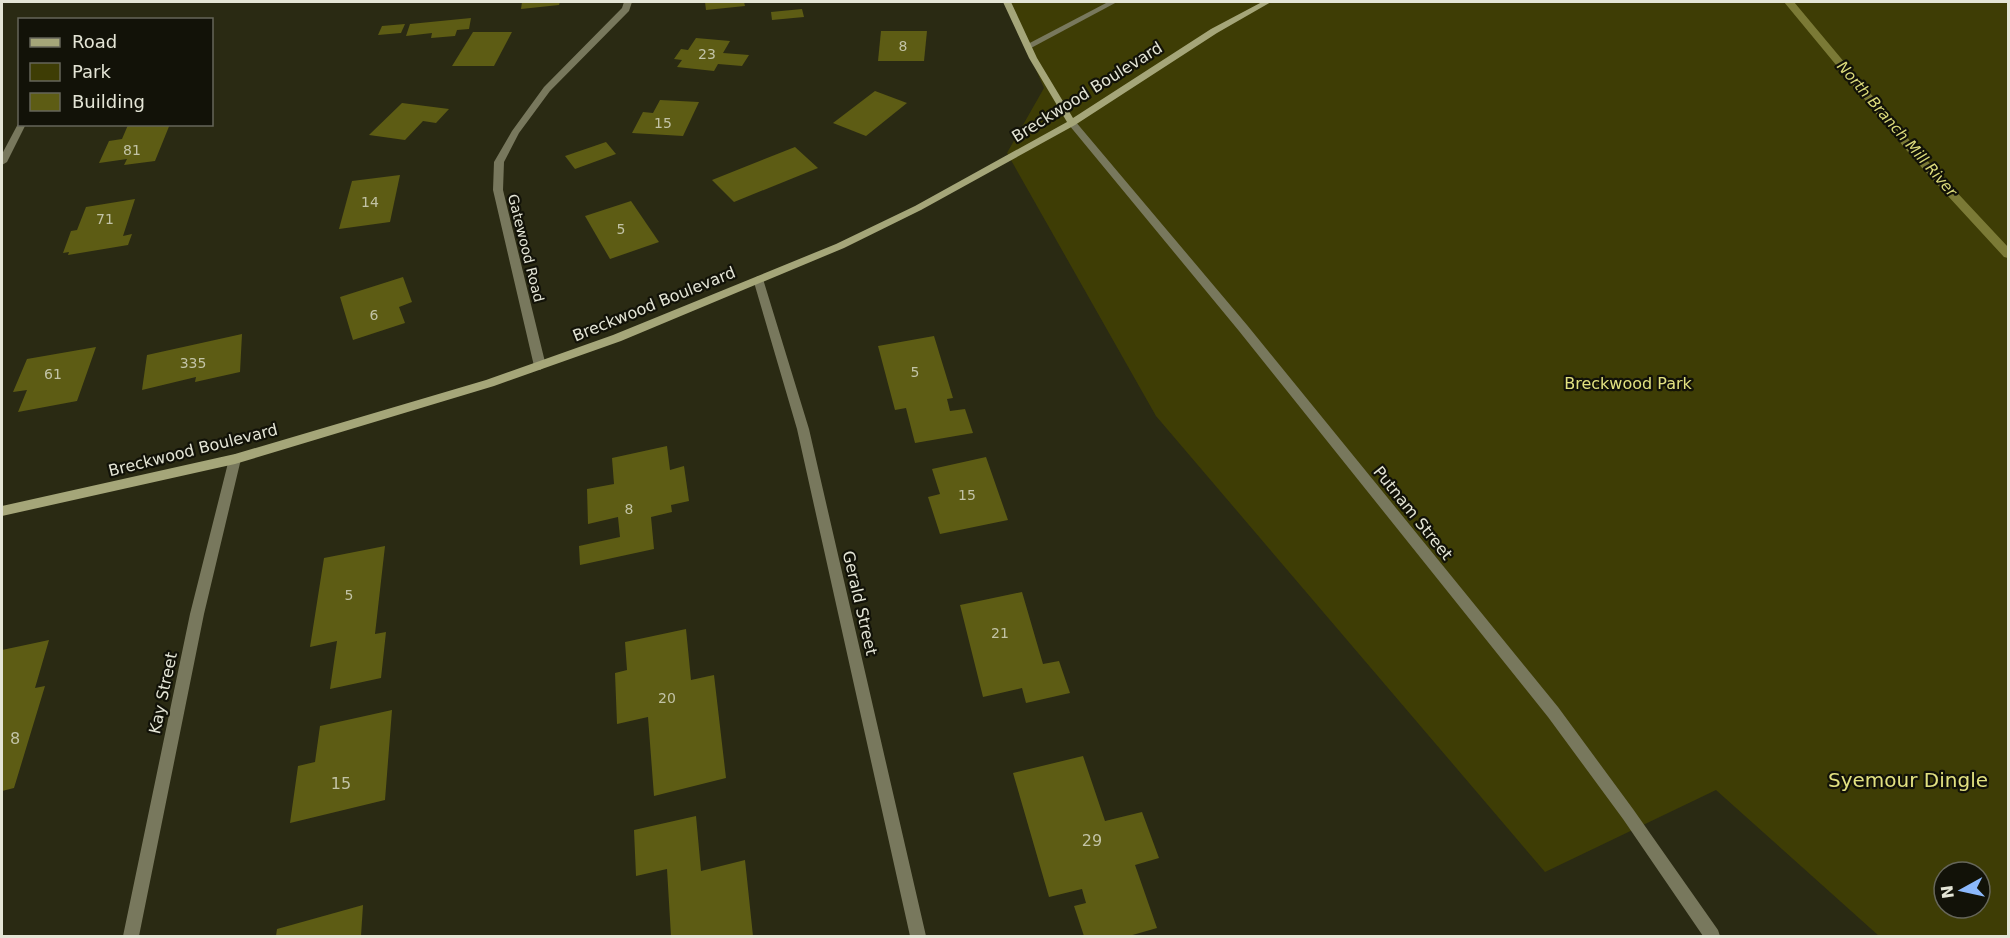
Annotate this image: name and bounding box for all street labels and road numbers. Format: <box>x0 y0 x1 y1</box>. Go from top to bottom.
street label: Breckwood Boulevard <box>1008 38 1166 146</box>
street label: Gatewood Road <box>505 192 547 304</box>
street label: Breckwood Boulevard <box>570 263 738 345</box>
street label: Breckwood Boulevard <box>106 420 280 480</box>
street label: Putnam Street <box>1369 462 1457 564</box>
street label: Gerald Street <box>839 549 881 657</box>
street label: Kay Street <box>145 650 181 736</box>

